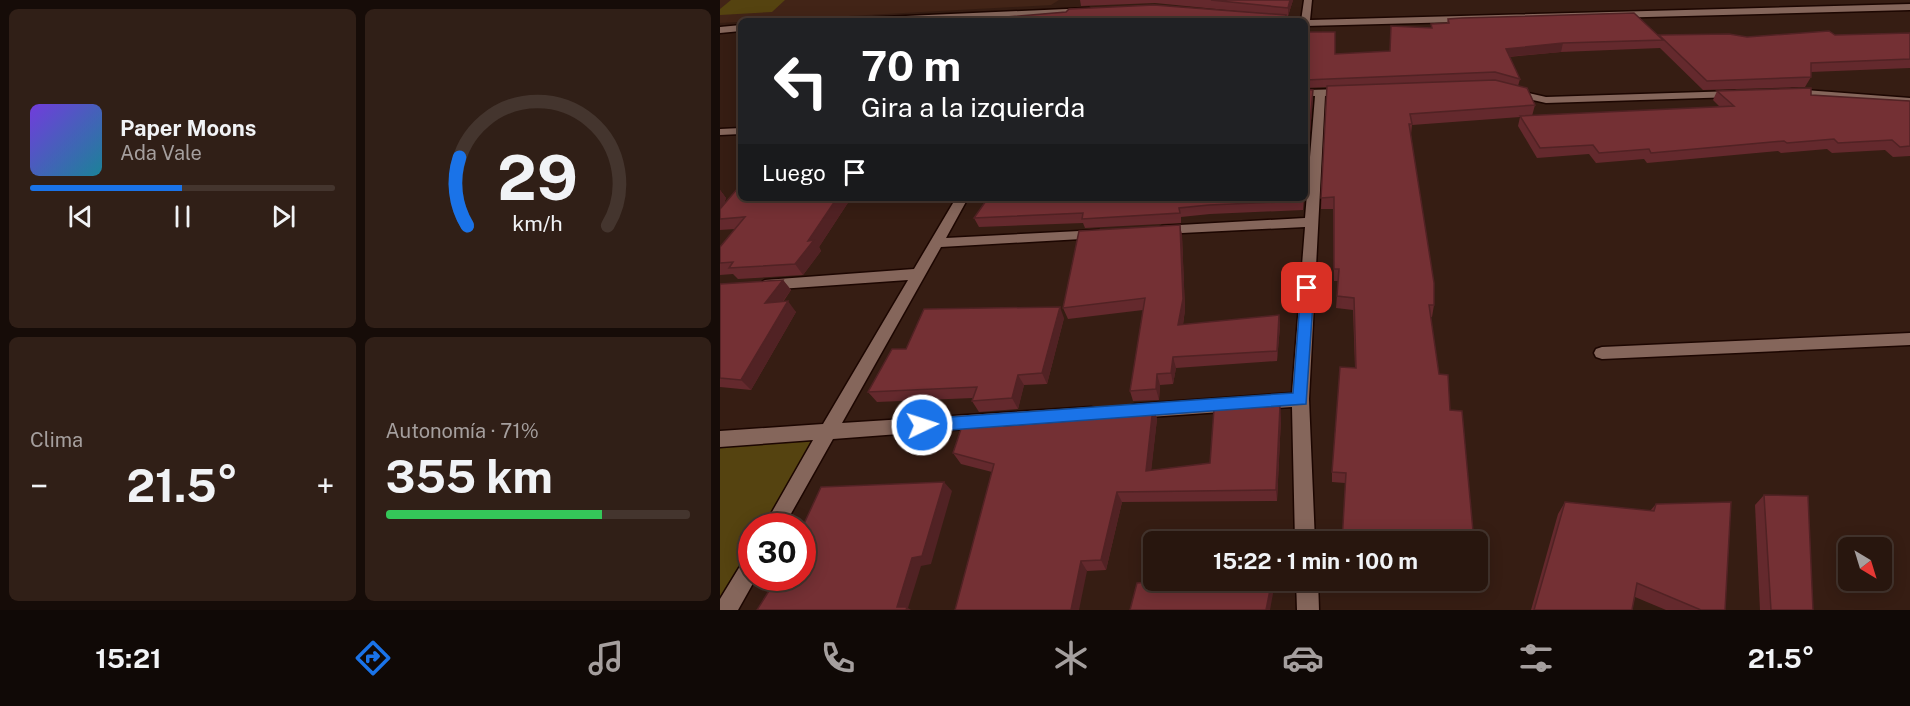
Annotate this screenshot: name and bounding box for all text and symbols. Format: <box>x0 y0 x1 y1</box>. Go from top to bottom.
text: 70 m <box>861 41 961 90</box>
icon: left <box>762 42 840 120</box>
text: Gira a la izquierda <box>861 91 1085 123</box>
text: Paper Moons <box>120 115 256 141</box>
text: Ada Vale <box>120 141 202 165</box>
text: 29 <box>497 141 578 214</box>
icon: arrive <box>838 156 871 189</box>
text: Luego <box>762 160 826 186</box>
icon: previous <box>64 200 97 233</box>
icon: pause <box>166 200 199 233</box>
icon: next <box>267 200 300 233</box>
text: km/h <box>513 211 563 236</box>
pin <box>1281 262 1332 313</box>
icon: arrive <box>1290 271 1323 304</box>
position arrow <box>890 393 954 457</box>
text: Autonomía · 71% <box>386 419 539 443</box>
text: Clima <box>30 428 83 452</box>
text: 355 km <box>386 450 553 503</box>
text: 21.5° <box>126 459 238 512</box>
text: − <box>30 467 48 505</box>
text: + <box>316 467 334 505</box>
speed limit sign: 30 <box>738 513 816 591</box>
north arrow <box>1838 537 1892 591</box>
map controls <box>1838 537 1892 591</box>
text: 15:22 · 1 min · 100 m <box>1213 548 1418 574</box>
icon: directions <box>352 637 394 679</box>
icon: music <box>585 637 627 679</box>
icon: phone <box>817 637 859 679</box>
icon: climate <box>1050 637 1092 679</box>
icon: car <box>1282 637 1324 679</box>
icon: filters <box>1515 637 1557 679</box>
text: 15:21 <box>95 642 162 674</box>
text: 21.5° <box>1748 642 1815 674</box>

